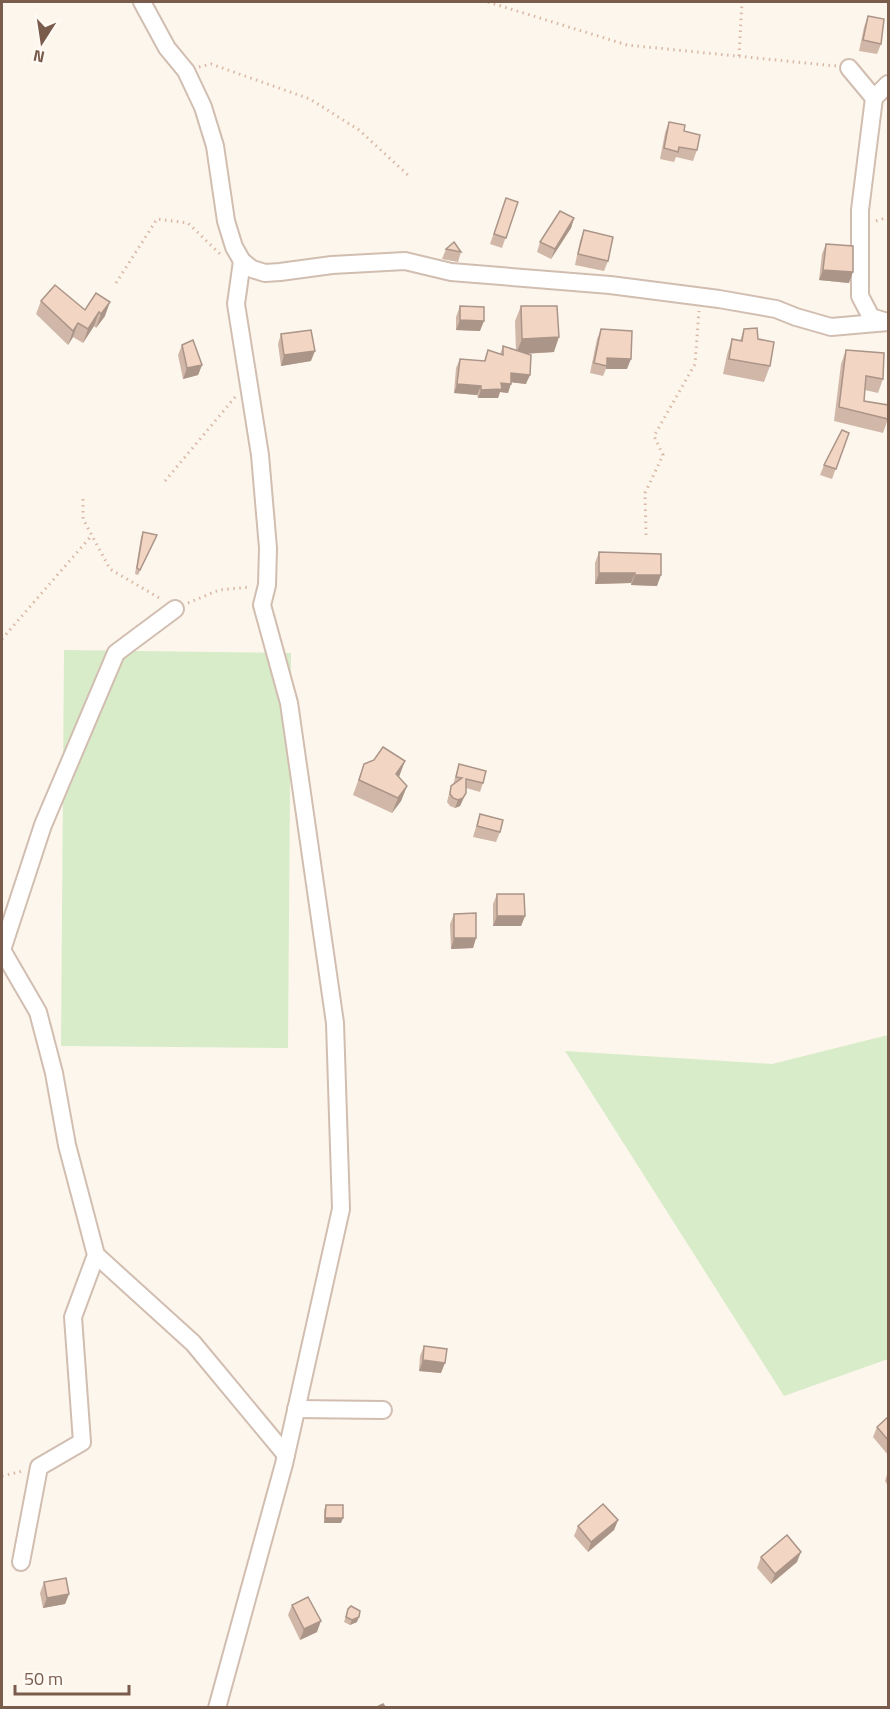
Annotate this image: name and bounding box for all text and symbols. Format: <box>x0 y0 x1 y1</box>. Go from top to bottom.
north arrow <box>12 12 72 72</box>
text: N <box>31 44 47 70</box>
scale bar <box>15 1658 129 1696</box>
text: 50 m <box>24 1665 63 1692</box>

